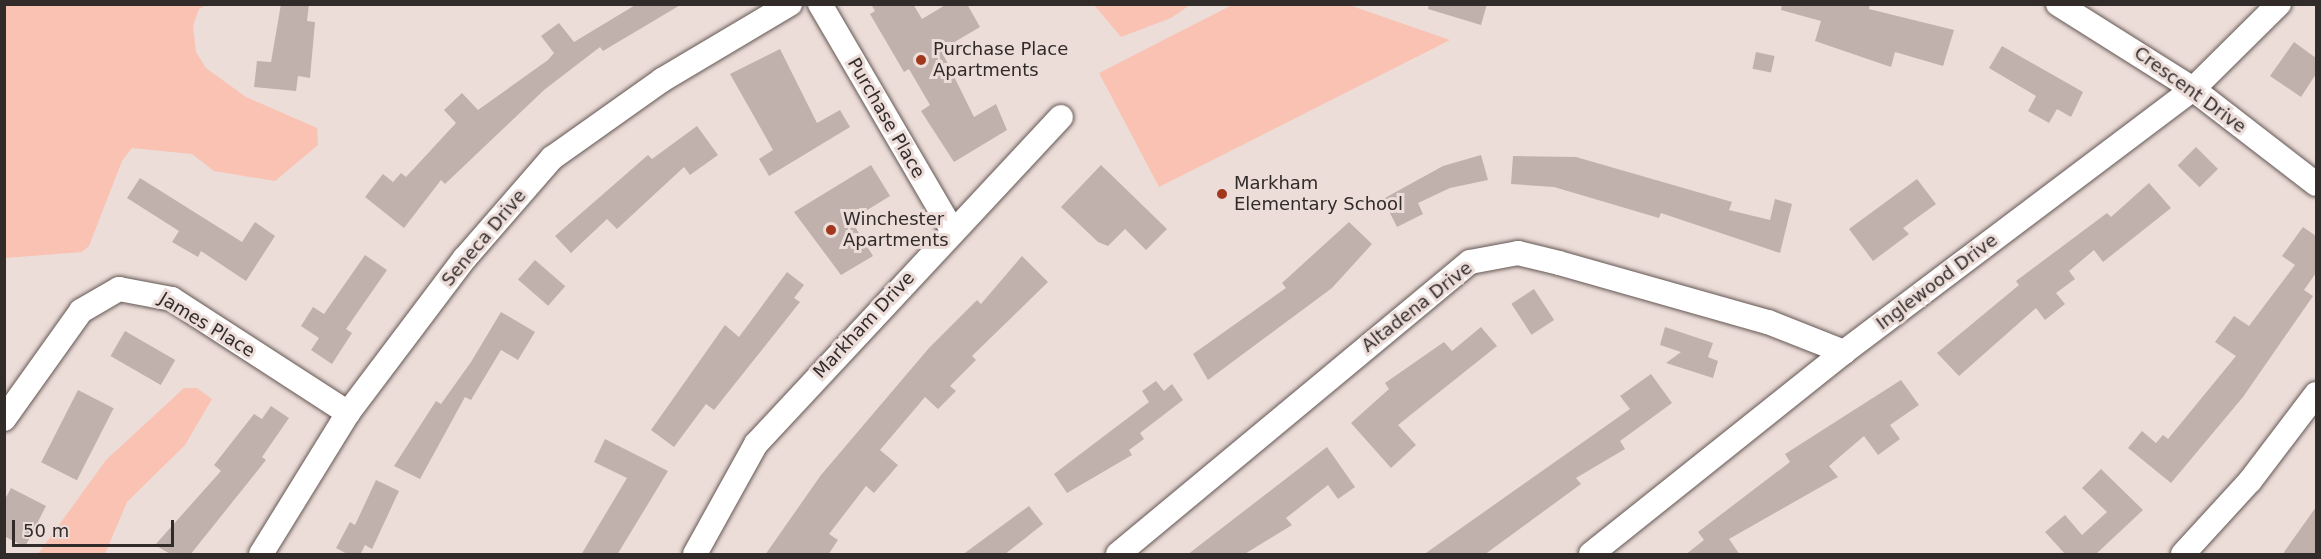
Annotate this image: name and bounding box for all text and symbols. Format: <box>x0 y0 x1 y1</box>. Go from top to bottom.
place label: Purchase Place Apartments <box>933 39 1068 82</box>
street label: Crescent Drive <box>2130 42 2250 138</box>
marker: Purchase Place Apartments <box>914 53 928 67</box>
street label: Purchase Place <box>843 54 929 182</box>
place label: Markham Elementary School <box>1234 173 1403 216</box>
street label: Seneca Drive <box>437 185 531 291</box>
marker: Markham Elementary School <box>1215 187 1229 201</box>
place label: Winchester Apartments <box>843 209 949 252</box>
marker: Winchester Apartments <box>824 223 838 237</box>
street label: Inglewood Drive <box>1872 229 2002 335</box>
street label: Altadena Drive <box>1358 257 1476 357</box>
street label: Markham Drive <box>809 267 919 383</box>
street label: James Place <box>155 288 259 362</box>
scale bar <box>15 508 177 546</box>
text: 50 m <box>23 520 69 541</box>

